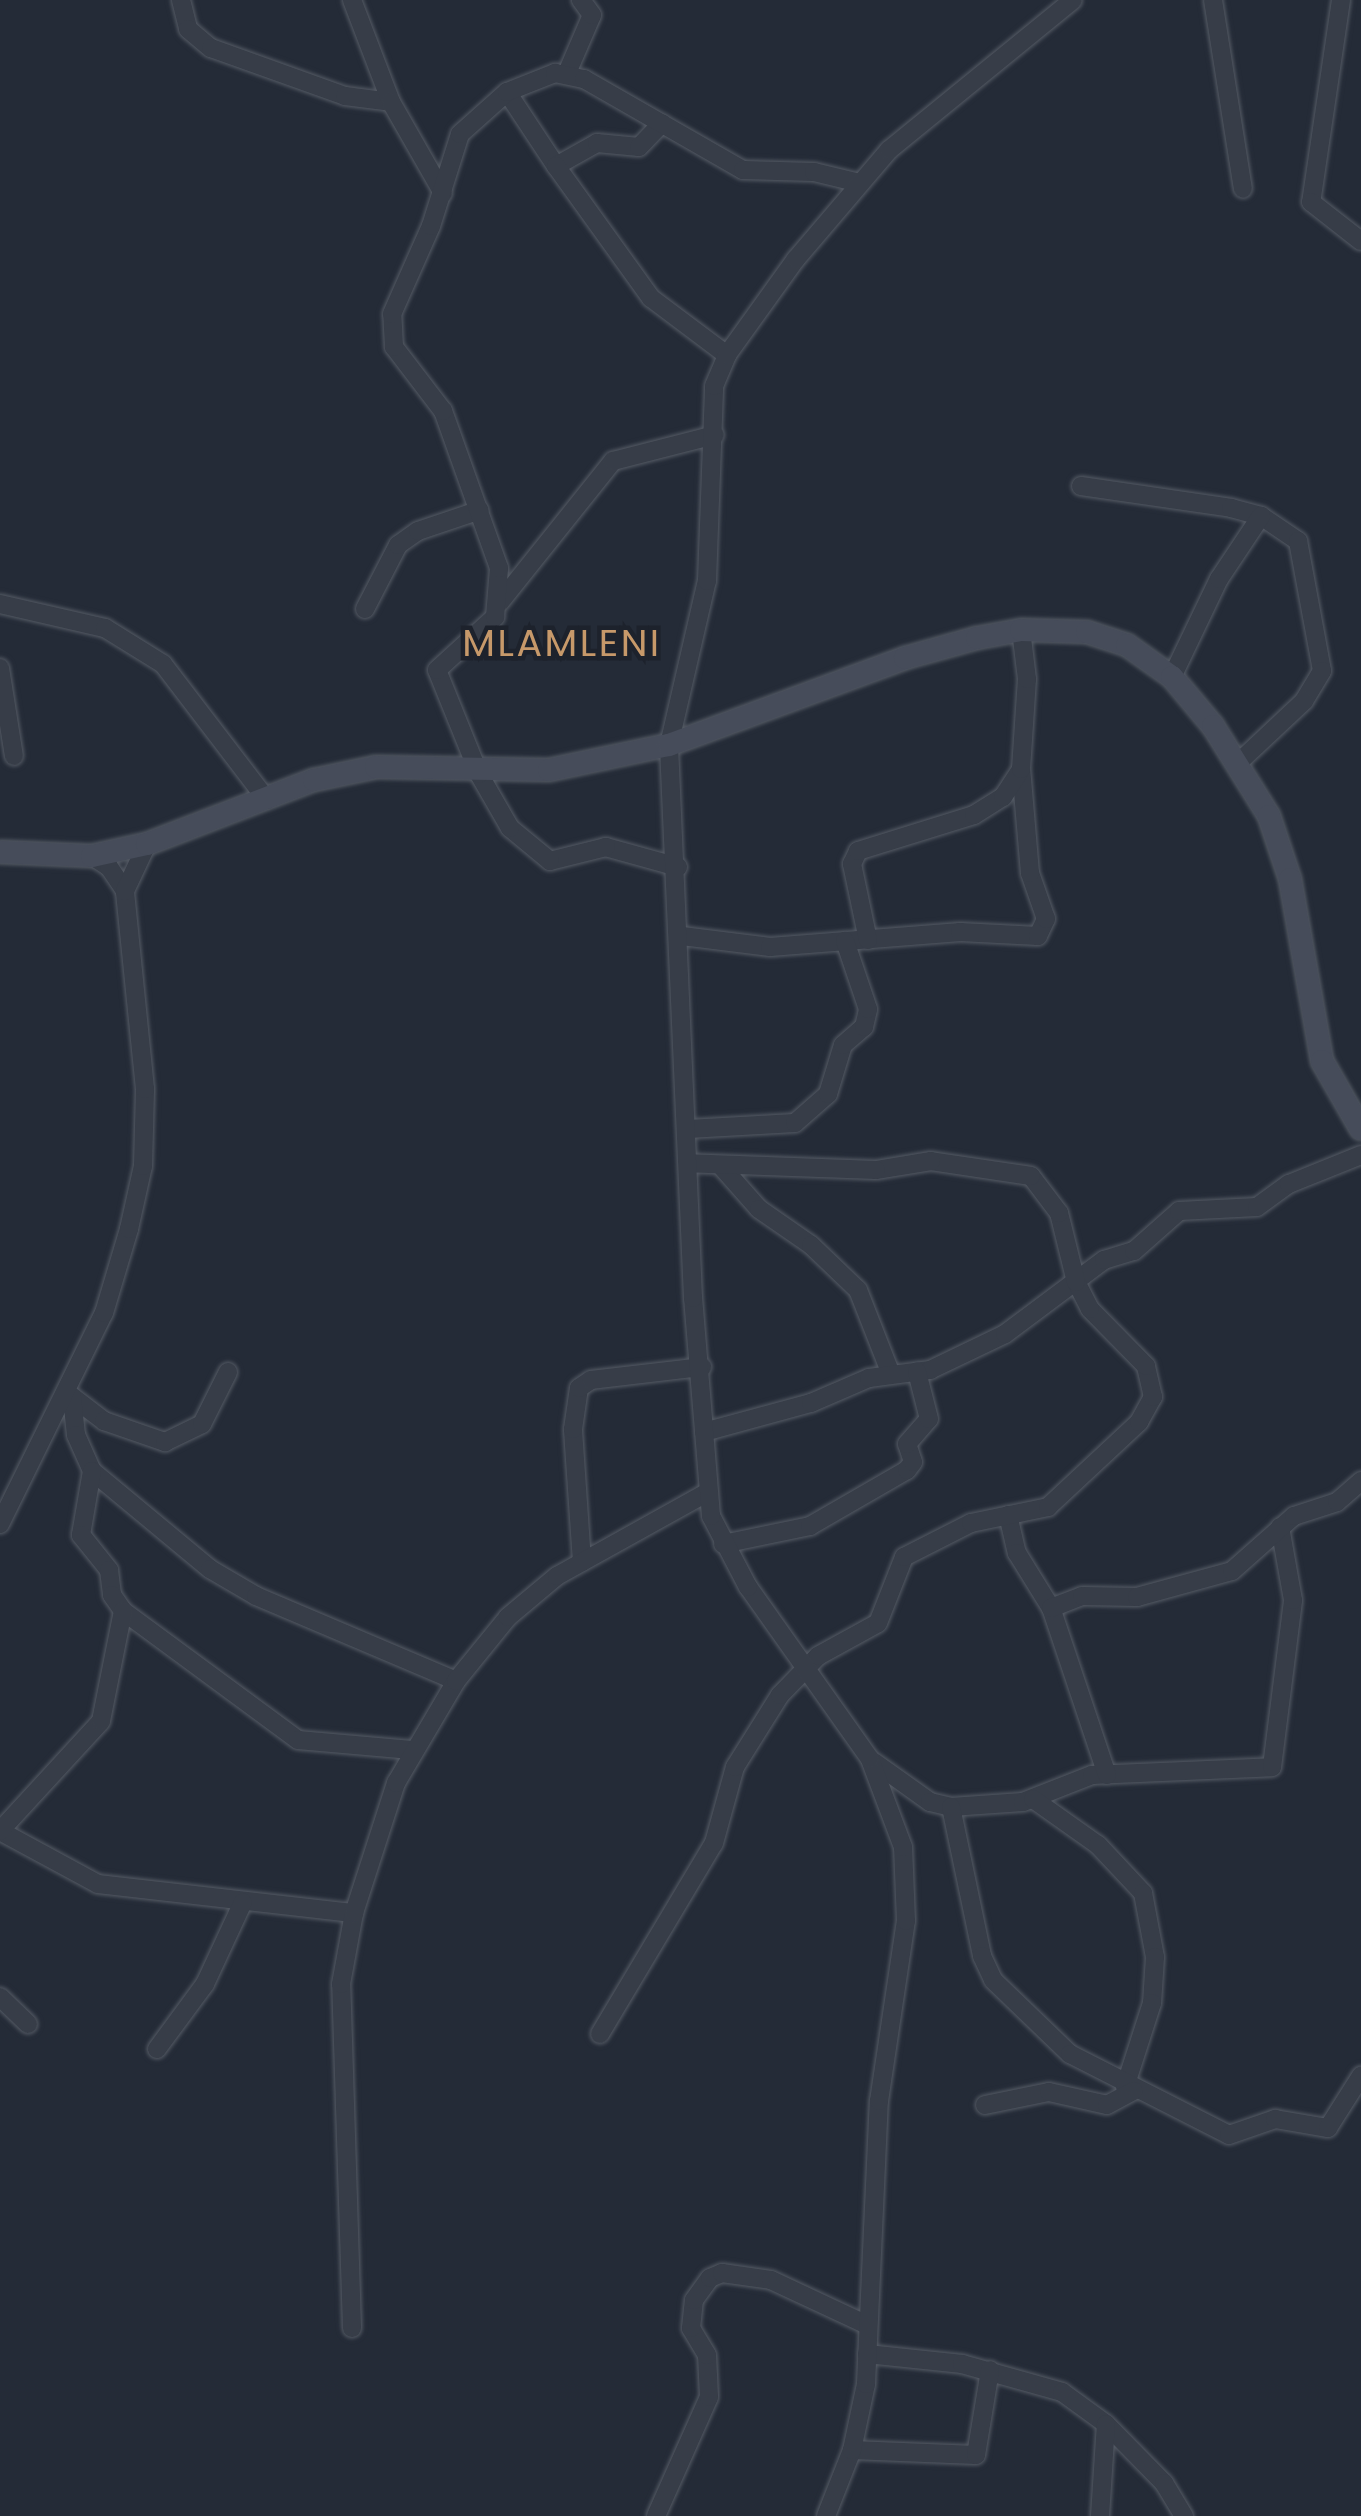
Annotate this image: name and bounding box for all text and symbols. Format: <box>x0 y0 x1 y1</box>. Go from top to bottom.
district label: MLAMLENI <box>462 620 662 666</box>

